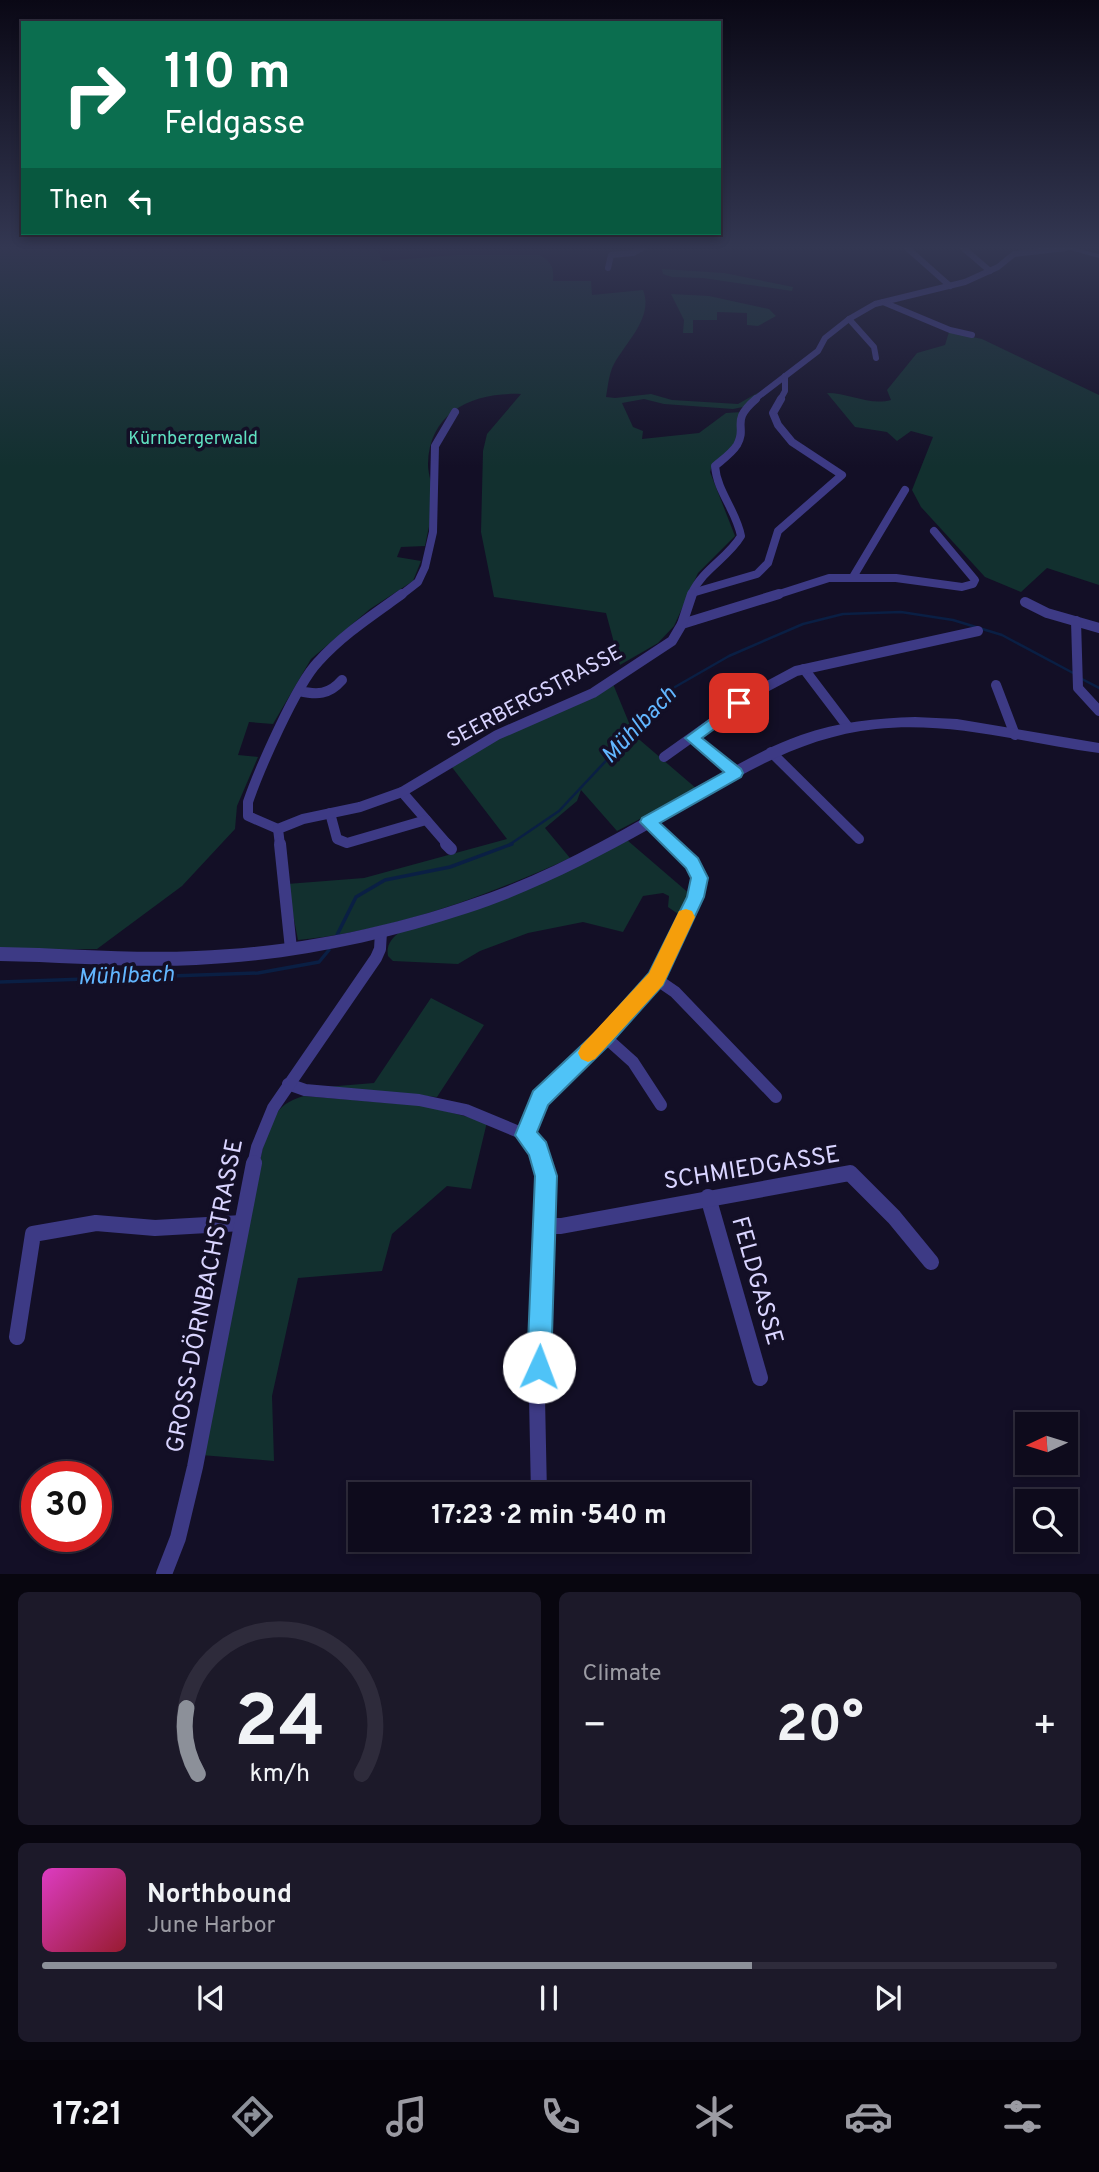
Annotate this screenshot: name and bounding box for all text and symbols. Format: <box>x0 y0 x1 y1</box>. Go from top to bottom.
text: 110 m <box>164 44 291 106</box>
icon: right <box>49 49 140 140</box>
text: Feldgasse <box>164 105 305 145</box>
icon: left <box>122 182 160 220</box>
text: Then <box>49 185 108 218</box>
park label: Kürnbergerwald <box>128 428 258 451</box>
street label: SEERBERGSTRASSE <box>443 639 627 755</box>
pin <box>709 673 769 733</box>
water label: Mühlbach <box>596 681 684 771</box>
icon: arrive <box>720 684 758 722</box>
water label: Mühlbach <box>77 961 175 993</box>
street label: GROSS-DÖRNBACHSTRASSE <box>159 1136 251 1456</box>
street label: SCHMIEDGASSE <box>662 1140 842 1198</box>
street label: FELDGASSE <box>723 1213 789 1349</box>
position arrow <box>502 1330 576 1404</box>
north arrow <box>1015 1412 1078 1475</box>
map controls <box>1015 1412 1078 1552</box>
speed limit sign: 30 <box>21 1461 112 1552</box>
button: search <box>1015 1489 1078 1552</box>
text: 17:23 · 2 min · 540 m <box>431 1500 667 1533</box>
text: Climate <box>583 1660 661 1689</box>
text: 24 <box>234 1681 325 1773</box>
text: 20° <box>776 1694 864 1760</box>
text: − <box>583 1703 607 1752</box>
text: + <box>1032 1703 1057 1752</box>
text: km/h <box>249 1759 310 1791</box>
text: Northbound <box>147 1879 292 1912</box>
text: June Harbor <box>147 1912 275 1941</box>
icon: previous <box>192 1979 230 2017</box>
icon: pause <box>530 1979 568 2017</box>
icon: next <box>869 1979 907 2017</box>
icon: directions <box>228 2092 277 2141</box>
icon: music <box>382 2092 431 2141</box>
icon: phone <box>536 2092 585 2141</box>
icon: climate <box>690 2092 739 2141</box>
icon: car <box>844 2092 893 2141</box>
icon: filters <box>998 2092 1047 2141</box>
text: 17:21 <box>52 2096 123 2136</box>

